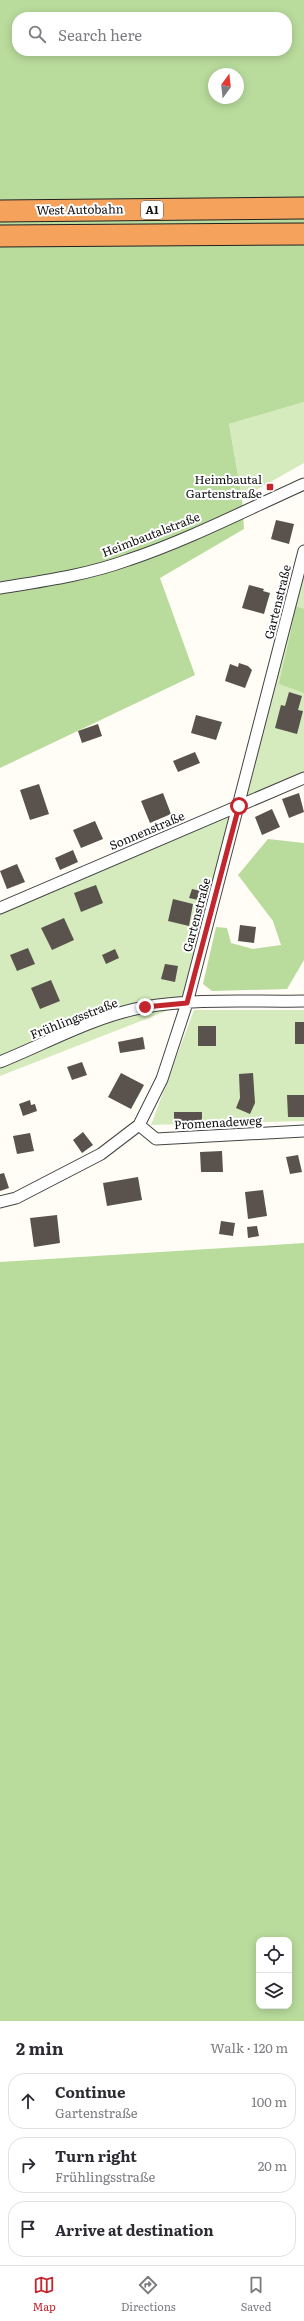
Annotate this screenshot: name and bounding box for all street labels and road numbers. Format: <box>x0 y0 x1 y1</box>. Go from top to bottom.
street label: West Autobahn <box>36 199 124 219</box>
road number: A1 <box>141 201 163 219</box>
street label: Heimbautalstraße <box>99 507 202 561</box>
street label: Gartenstraße <box>259 563 295 641</box>
street label: Sonnenstraße <box>106 806 187 854</box>
street label: Gartenstraße <box>177 876 215 954</box>
street label: Frühlingsstraße <box>27 993 120 1043</box>
street label: Promenadeweg <box>173 1111 263 1133</box>

